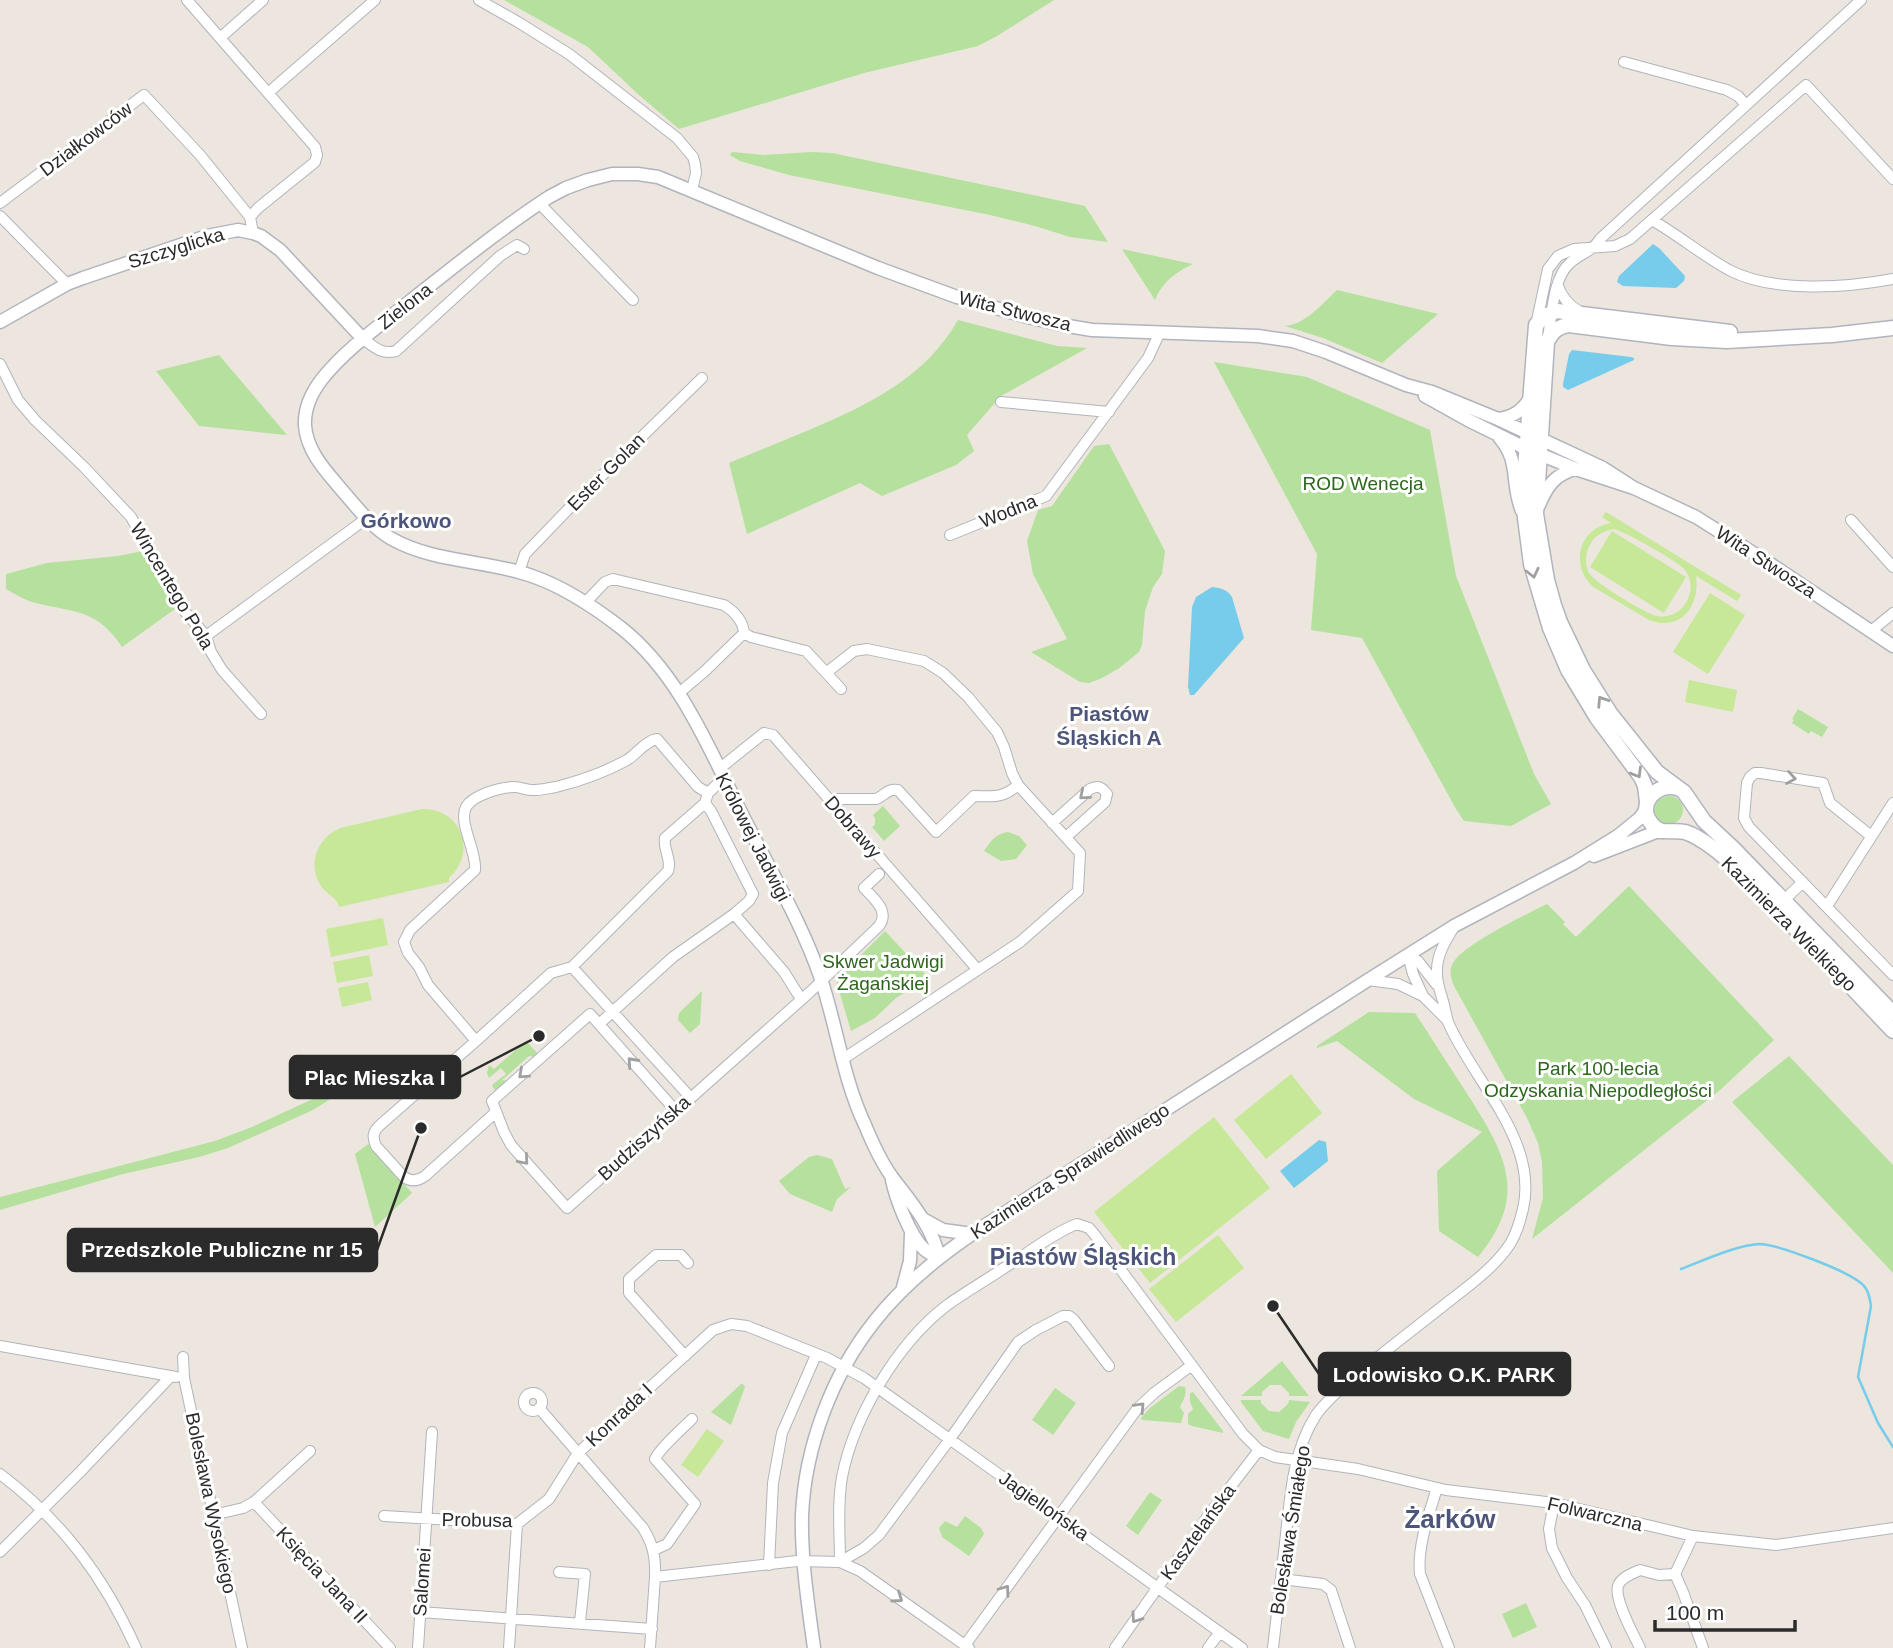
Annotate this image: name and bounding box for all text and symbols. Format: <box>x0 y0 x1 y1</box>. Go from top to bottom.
street label: Działkowców <box>36 97 136 180</box>
street label: Szczyglicka <box>125 223 227 273</box>
street label: Zielona <box>374 278 436 333</box>
street label: Wita Stwosza <box>957 287 1074 335</box>
street label: Ester Golan <box>563 429 649 515</box>
park label: ROD Wenecja <box>1302 473 1424 494</box>
street label: Wodna <box>976 490 1040 532</box>
district label: Górkowo <box>360 509 452 532</box>
street label: Wincentego Pola <box>126 519 218 653</box>
street label: Wita Stwosza <box>1712 522 1820 602</box>
one-way arrow <box>1525 567 1539 579</box>
one-way arrow <box>1597 696 1610 709</box>
district label: Piastów Śląskich A <box>1056 702 1162 749</box>
one-way arrow <box>1629 765 1642 778</box>
street label: Królowej Jadwigi <box>712 769 794 905</box>
one-way arrow <box>1785 770 1797 785</box>
one-way arrow <box>1079 787 1092 799</box>
street label: Dobrawy <box>820 792 886 863</box>
street label: Kazimierza Wielkiego <box>1717 852 1861 996</box>
park label: Skwer Jadwigi Żagańskiej <box>822 951 944 994</box>
callout: Plac Mieszka I <box>290 1056 460 1098</box>
one-way arrow <box>628 1057 641 1070</box>
park label: Park 100-lecia Odzyskania Niepodległości <box>1484 1058 1712 1101</box>
text: Plac Mieszka I <box>304 1066 446 1089</box>
one-way arrow <box>518 1066 531 1078</box>
street label: Budziszyńska <box>594 1091 695 1185</box>
street label: Kazimierza Sprawiedliwego <box>967 1099 1173 1243</box>
one-way arrow <box>516 1152 528 1165</box>
callout: Przedszkole Publiczne nr 15 <box>68 1229 377 1271</box>
text: Przedszkole Publiczne nr 15 <box>81 1238 363 1261</box>
district label: Piastów Śląskich <box>990 1243 1176 1270</box>
callout: Lodowisko O.K. PARK <box>1319 1353 1570 1395</box>
text: Lodowisko O.K. PARK <box>1333 1363 1555 1386</box>
street label: Konrada I <box>582 1379 656 1451</box>
one-way arrow <box>1132 1402 1145 1415</box>
street label: Bolesława Wysokiego <box>182 1411 240 1595</box>
street label: Bolesława Śmiałego <box>1266 1444 1314 1616</box>
street label: Jagiellońska <box>995 1467 1093 1545</box>
street label: Kasztelańska <box>1156 1480 1240 1584</box>
street label: Folwarczna <box>1545 1493 1645 1535</box>
district label: Żarków <box>1404 1504 1496 1534</box>
street label: Probusa <box>441 1509 513 1531</box>
street label: Księcia Jana II <box>272 1523 372 1627</box>
street label: Salomei <box>409 1547 435 1617</box>
one-way arrow <box>997 1585 1009 1598</box>
scale bar <box>1655 1588 1795 1632</box>
one-way arrow <box>890 1590 903 1602</box>
text: 100 m <box>1666 1601 1724 1624</box>
one-way arrow <box>1132 1610 1144 1623</box>

